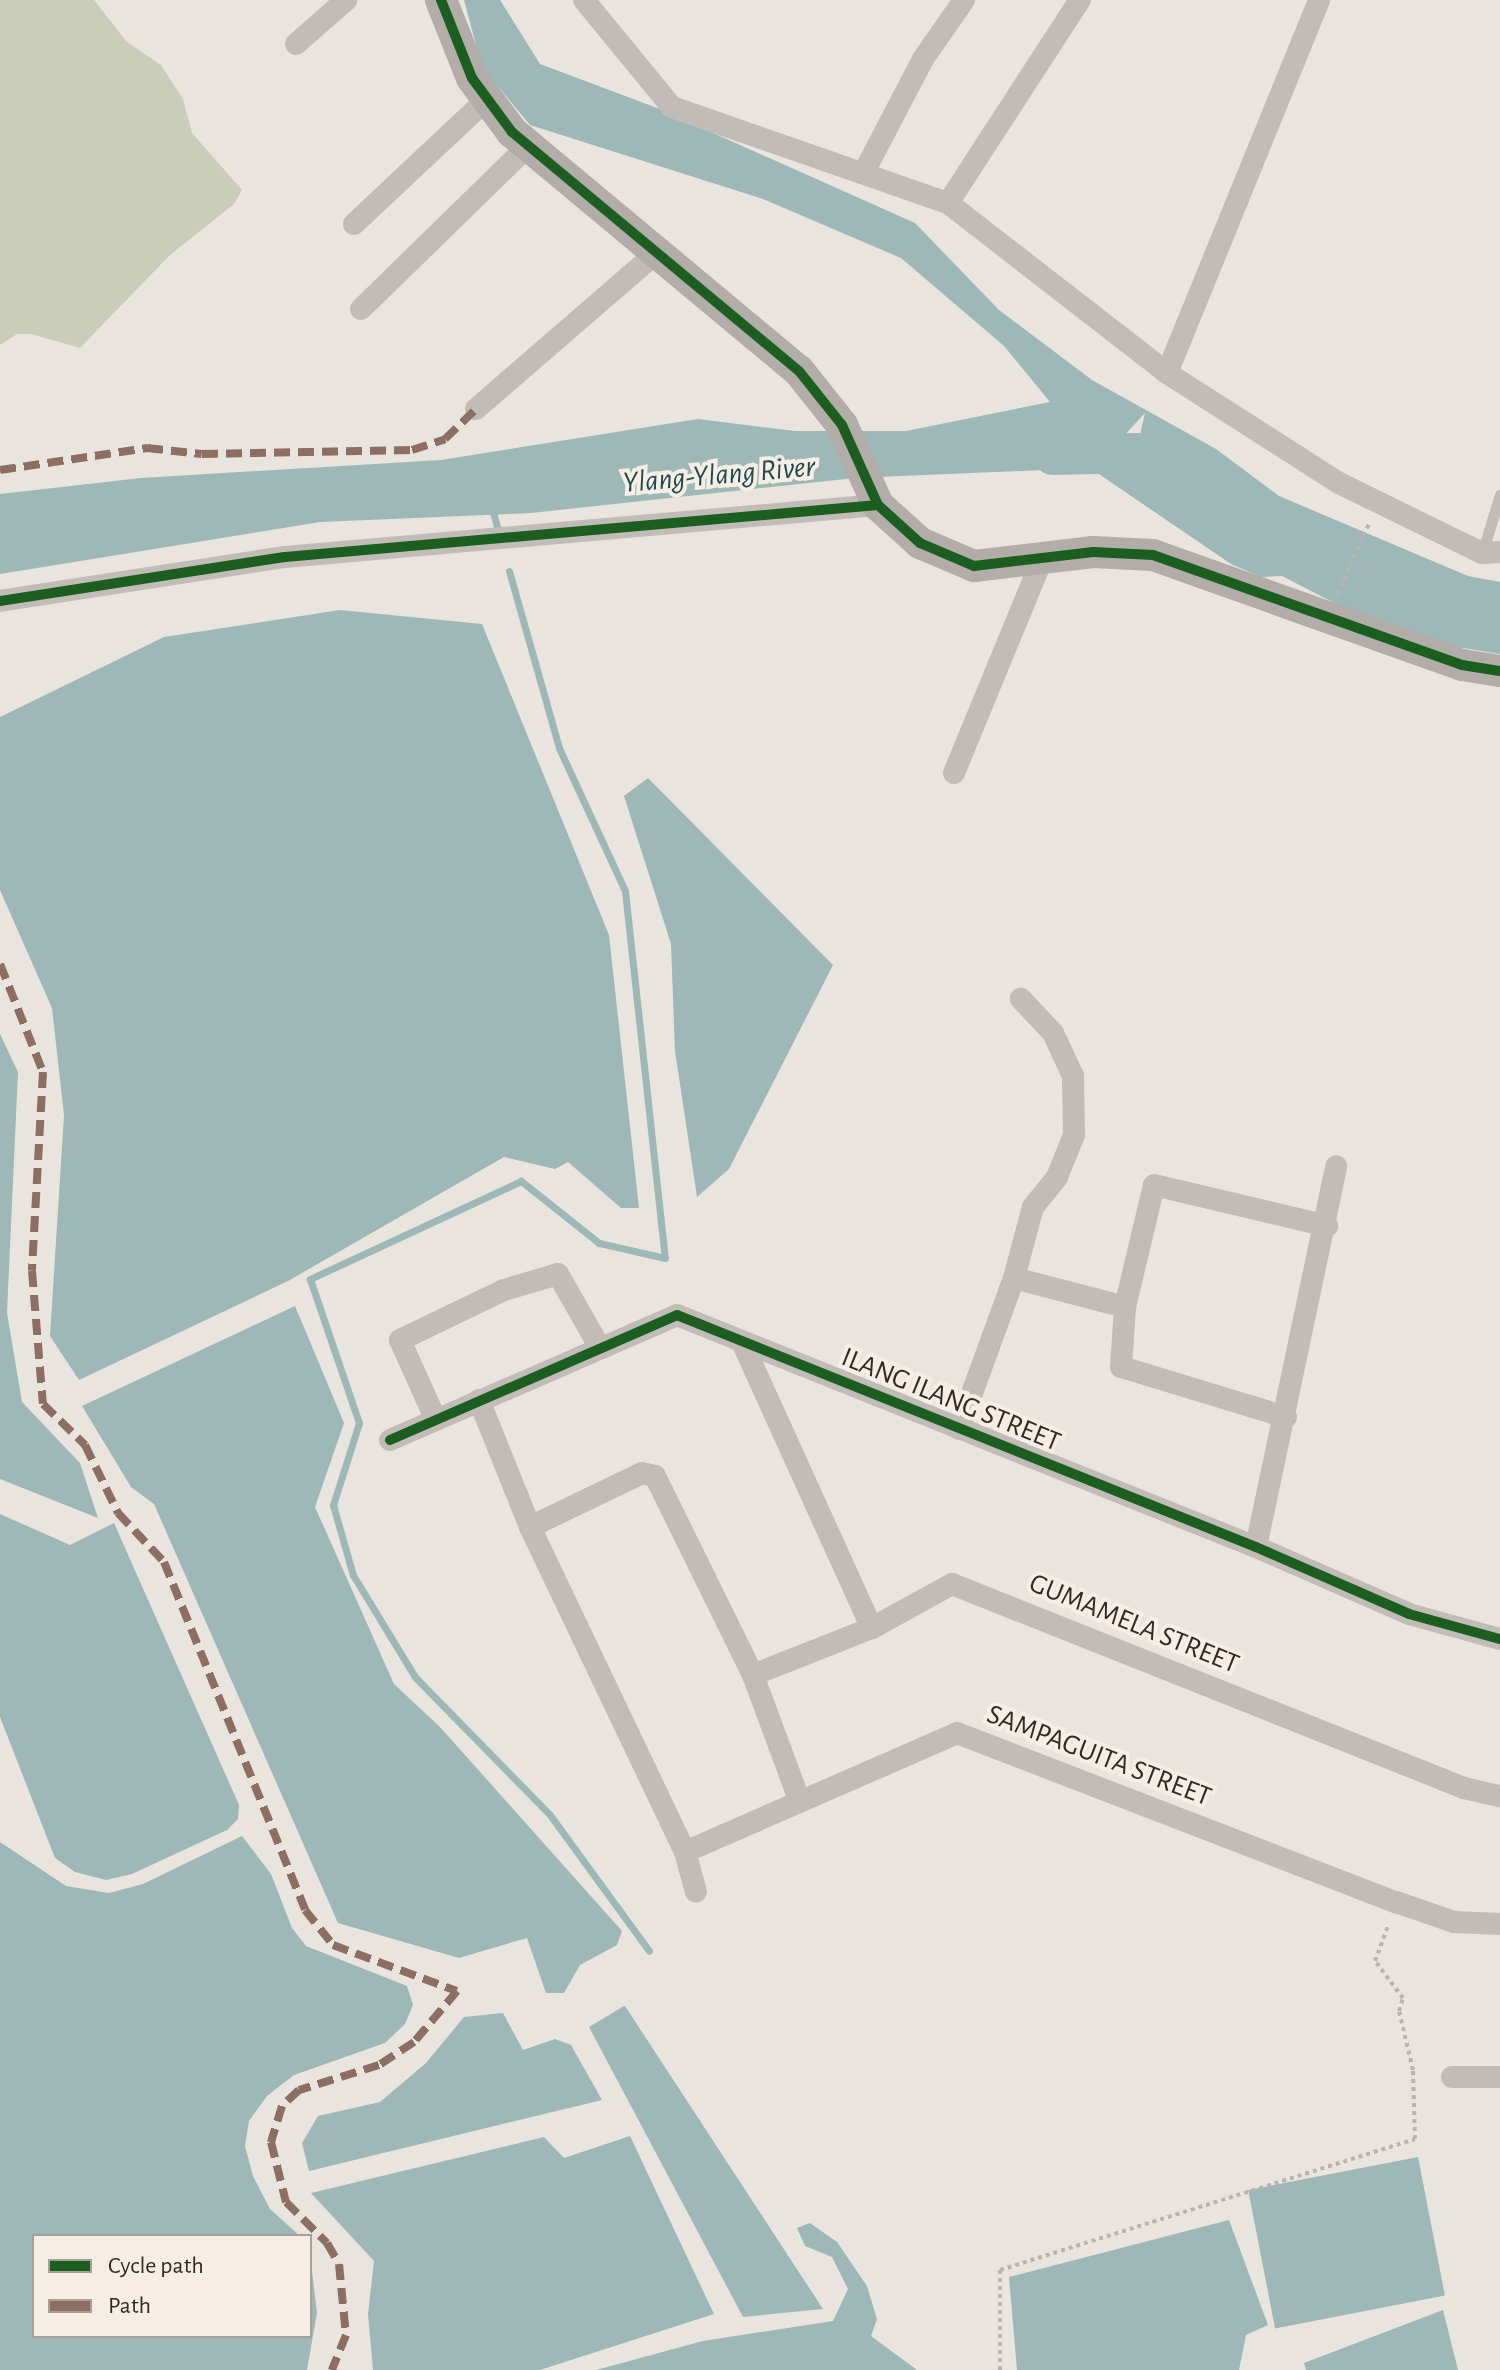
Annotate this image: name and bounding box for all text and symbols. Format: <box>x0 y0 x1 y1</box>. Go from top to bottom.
water label: Ylang-Ylang River <box>621 449 817 501</box>
street label: ILANG ILANG STREET <box>836 1341 1066 1459</box>
street label: GUMAMELA STREET <box>1024 1567 1244 1681</box>
street label: SAMPAGUITA STREET <box>982 1698 1216 1814</box>
legend <box>32 2234 312 2338</box>
text: Cycle path <box>108 2254 204 2278</box>
text: Path <box>108 2294 151 2318</box>

